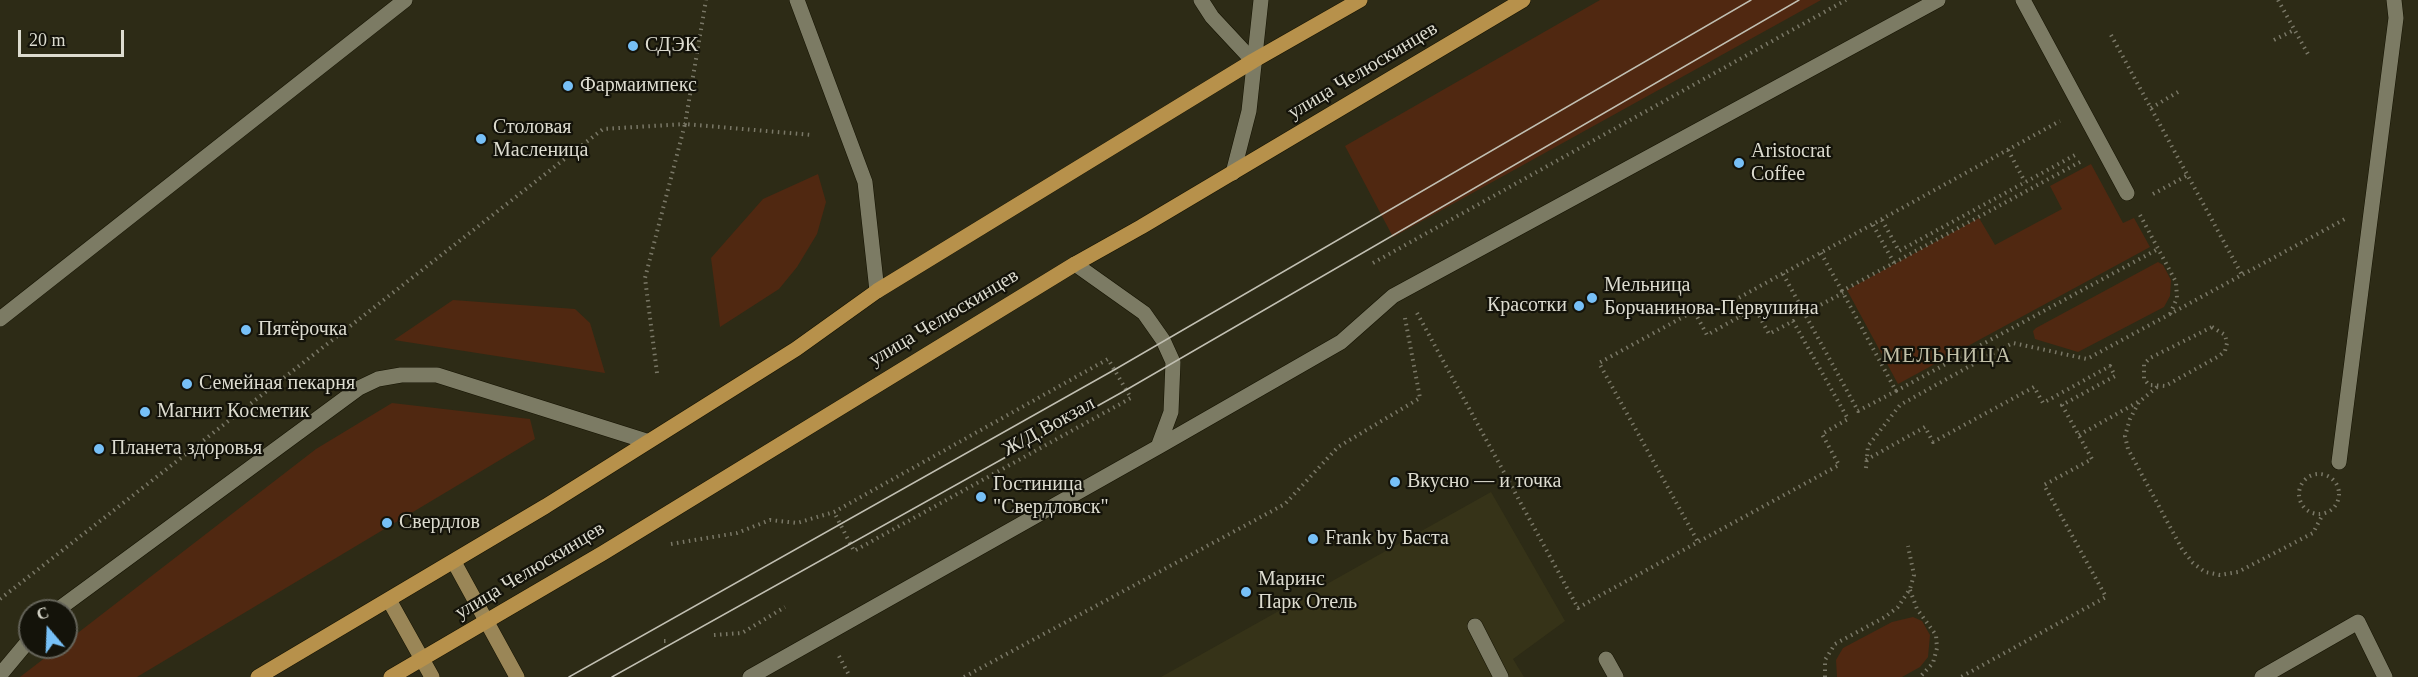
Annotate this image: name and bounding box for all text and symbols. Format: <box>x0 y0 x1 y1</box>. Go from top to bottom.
street label: улица Челюскинцев <box>1284 17 1442 125</box>
scale bar <box>21 18 128 56</box>
text: 20 m <box>29 30 66 50</box>
place label: СДЭК <box>645 34 698 58</box>
marker: СДЭК <box>626 39 640 53</box>
place label: Фармаимпекс <box>580 74 697 98</box>
marker: Фармаимпекс <box>561 79 575 93</box>
place label: Столовая Масленица <box>493 116 588 163</box>
marker: Столовая Масленица <box>474 132 488 146</box>
place label: Aristocrat Coffee <box>1751 140 1831 187</box>
marker: Aristocrat Coffee <box>1732 156 1746 170</box>
street label: улица Челюскинцев <box>865 264 1023 372</box>
place label: Мельница Борчанинова-Первушина <box>1604 274 1819 321</box>
marker: Мельница Борчанинова-Первушина <box>1585 291 1599 305</box>
place label: Красотки <box>1487 294 1567 318</box>
marker: Красотки <box>1572 299 1586 313</box>
place label: Пятёрочка <box>258 318 347 342</box>
marker: Пятёрочка <box>239 323 253 337</box>
district label: МЕЛЬНИЦА <box>1882 343 2012 369</box>
place label: Семейная пекарня <box>199 372 355 396</box>
marker: Семейная пекарня <box>180 377 194 391</box>
street label: Ж/Д Вокзал <box>999 392 1099 462</box>
place label: Магнит Косметик <box>157 400 309 424</box>
marker: Магнит Косметик <box>138 405 152 419</box>
place label: Планета здоровья <box>111 437 262 461</box>
marker: Планета здоровья <box>92 442 106 456</box>
place label: Вкусно — и точка <box>1407 470 1561 494</box>
place label: Гостиница "Свердловск" <box>993 473 1109 520</box>
marker: Вкусно — и точка <box>1388 475 1402 489</box>
marker: Гостиница "Свердловск" <box>974 490 988 504</box>
place label: Свердлов <box>399 511 480 535</box>
marker: Свердлов <box>380 516 394 530</box>
street label: улица Челюскинцев <box>451 517 609 625</box>
place label: Frank by Баста <box>1325 527 1449 551</box>
marker: Frank by Баста <box>1306 532 1320 546</box>
place label: Маринс Парк Отель <box>1258 568 1357 615</box>
marker: Маринс Парк Отель <box>1239 585 1253 599</box>
north arrow <box>18 599 78 659</box>
text: С <box>34 603 51 623</box>

